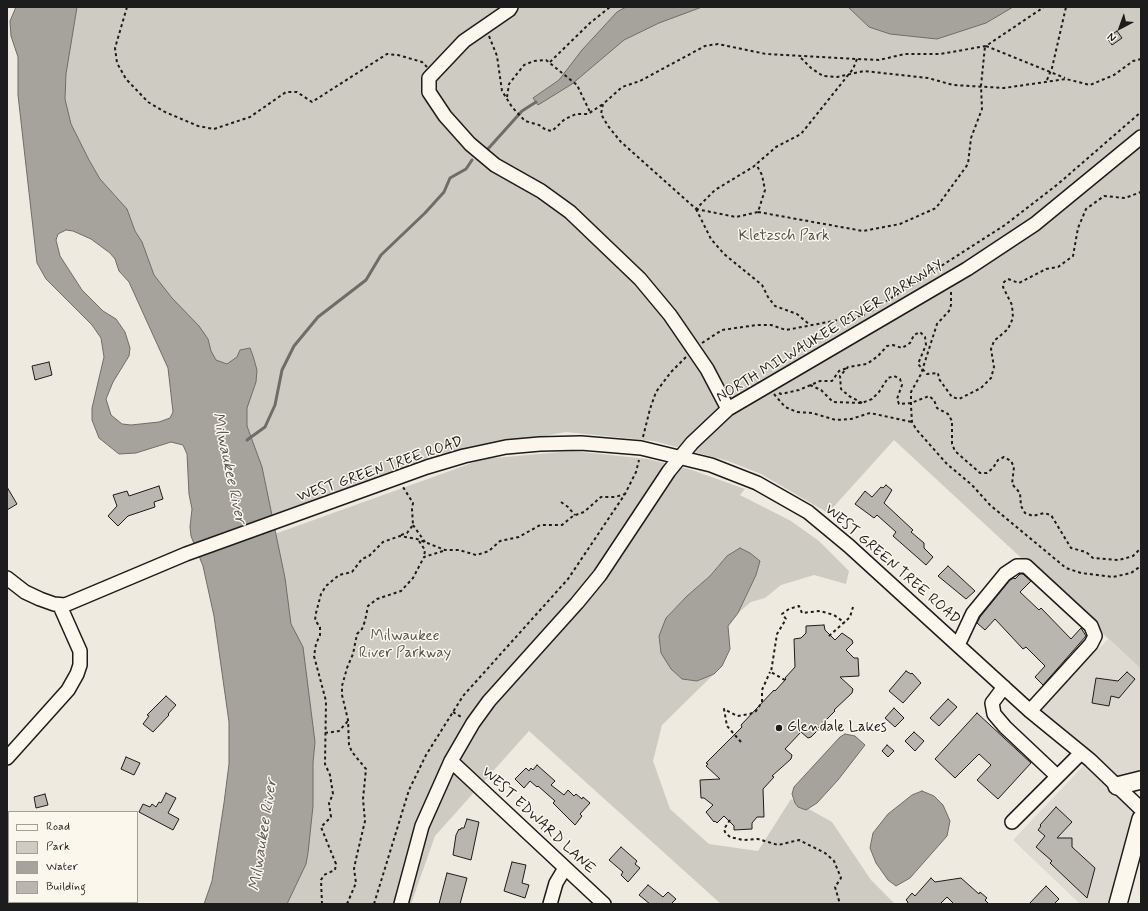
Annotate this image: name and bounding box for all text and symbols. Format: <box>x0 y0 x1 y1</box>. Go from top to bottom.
north arrow <box>1100 8 1140 48</box>
text: N <box>1105 29 1119 45</box>
park label: Kletzsch Park <box>739 228 829 246</box>
street label: NORTH MILWAUKEE RIVER PARKWAY <box>713 257 947 407</box>
water label: Milwaukee River <box>207 411 249 525</box>
street label: WEST GREEN TREE ROAD <box>295 433 465 507</box>
street label: WEST GREEN TREE ROAD <box>820 501 964 629</box>
park label: Milwaukee River Parkway <box>359 628 451 663</box>
place label: Glendale Lakes <box>787 719 887 737</box>
marker: Glendale Lakes <box>774 723 784 733</box>
street label: WEST EDWARD LANE <box>477 764 599 878</box>
water label: Milwaukee River <box>246 778 282 892</box>
legend <box>8 811 138 903</box>
text: Road <box>46 819 70 835</box>
text: Park <box>46 839 70 855</box>
text: Water <box>46 859 78 875</box>
text: Building <box>46 879 86 895</box>

